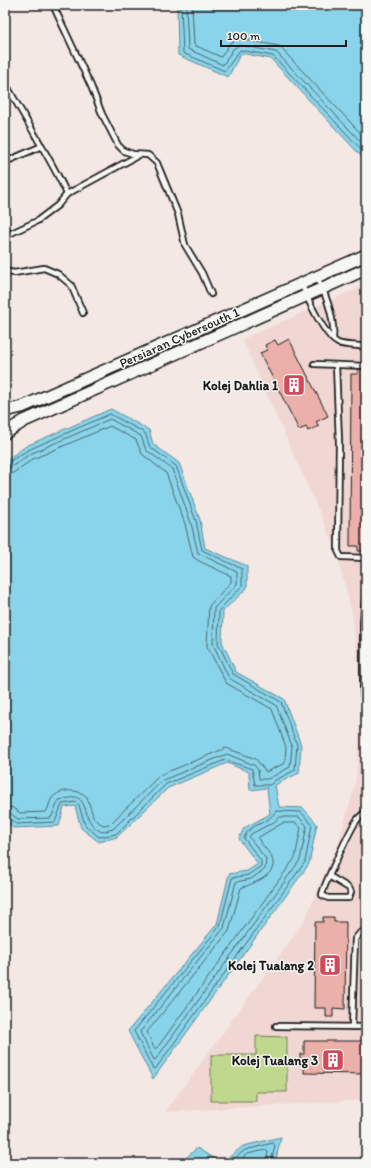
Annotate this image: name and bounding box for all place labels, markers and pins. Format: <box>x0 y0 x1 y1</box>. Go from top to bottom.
building icon: Kolej Dahlia 1 <box>281 372 307 398</box>
place label: Kolej Dahlia 1 <box>203 378 278 394</box>
building icon: Kolej Tualang 2 <box>317 952 343 978</box>
place label: Kolej Tualang 2 <box>228 958 314 974</box>
building icon: Kolej Tualang 3 <box>320 1047 346 1073</box>
place label: Kolej Tualang 3 <box>232 1053 318 1069</box>

